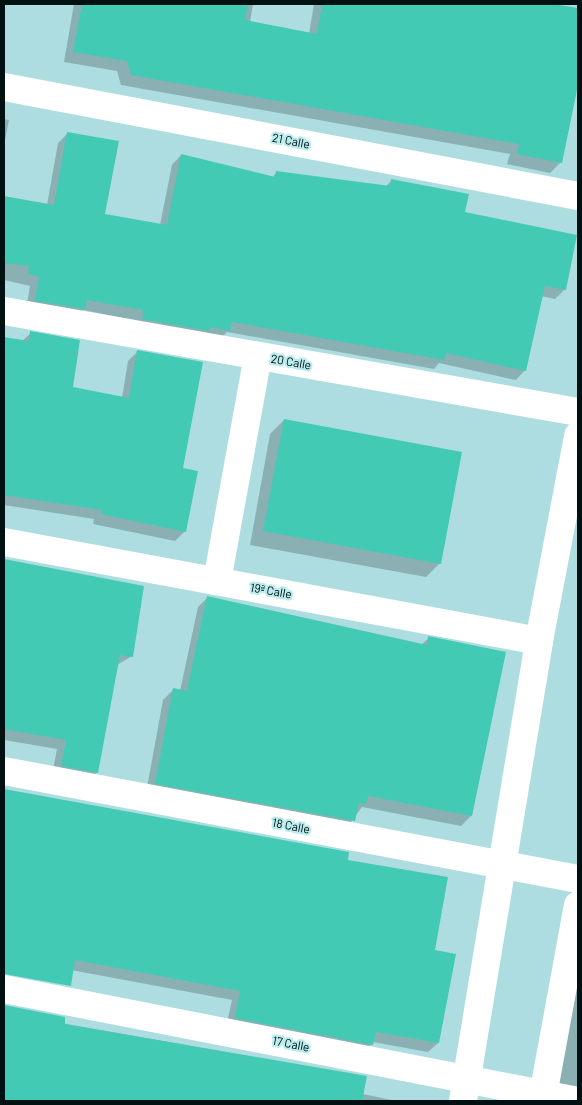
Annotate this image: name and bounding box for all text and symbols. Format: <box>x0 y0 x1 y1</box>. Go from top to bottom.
street label: 21 Calle <box>271 130 311 152</box>
street label: 20 Calle <box>270 351 312 373</box>
street label: 19ª Calle <box>249 580 293 602</box>
street label: 18 Calle <box>271 815 311 837</box>
street label: 17 Calle <box>271 1033 311 1055</box>

